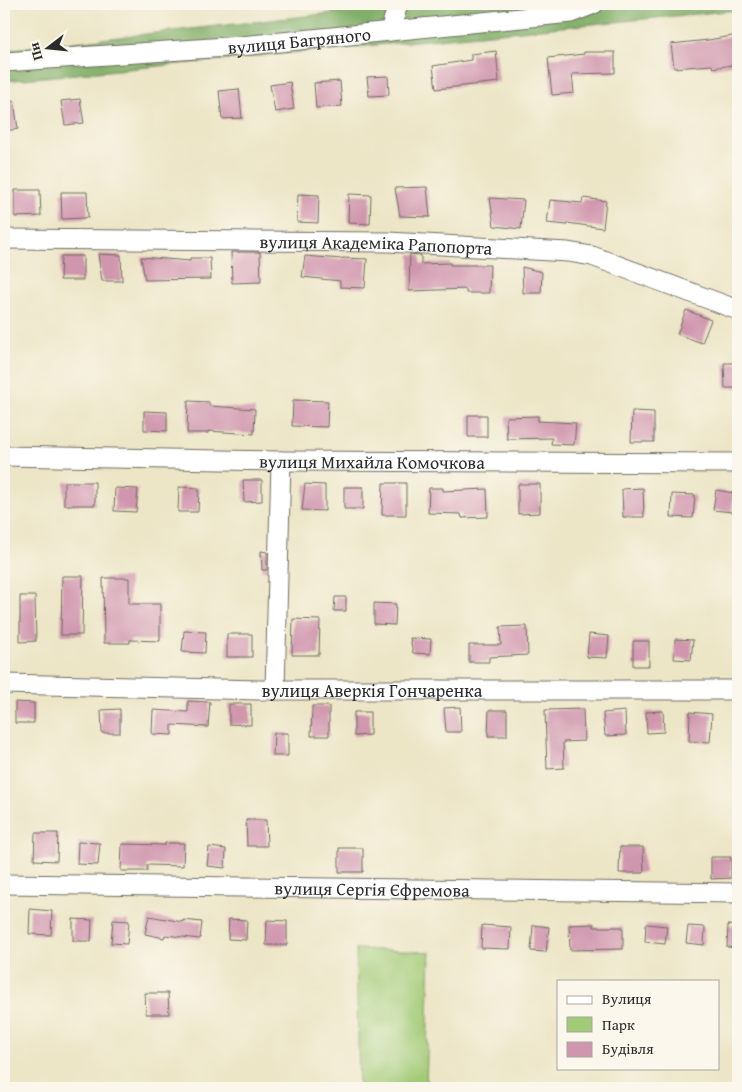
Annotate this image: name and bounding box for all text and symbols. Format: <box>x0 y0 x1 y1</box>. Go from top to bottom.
street label: вулиця Багряного <box>227 20 372 60</box>
north arrow <box>22 22 72 72</box>
text: Пн <box>23 40 48 63</box>
street label: вулиця Академіка Рапопорта <box>259 227 493 261</box>
street label: вулиця Михайла Комочкова <box>259 447 485 475</box>
street label: вулиця Аверкія Гончаренка <box>262 677 483 704</box>
street label: вулиця Сергія Єфремова <box>274 874 470 903</box>
legend <box>557 980 720 1070</box>
text: Вулиця <box>602 988 652 1009</box>
text: Парк <box>602 1014 635 1035</box>
text: Будівля <box>602 1038 654 1059</box>

